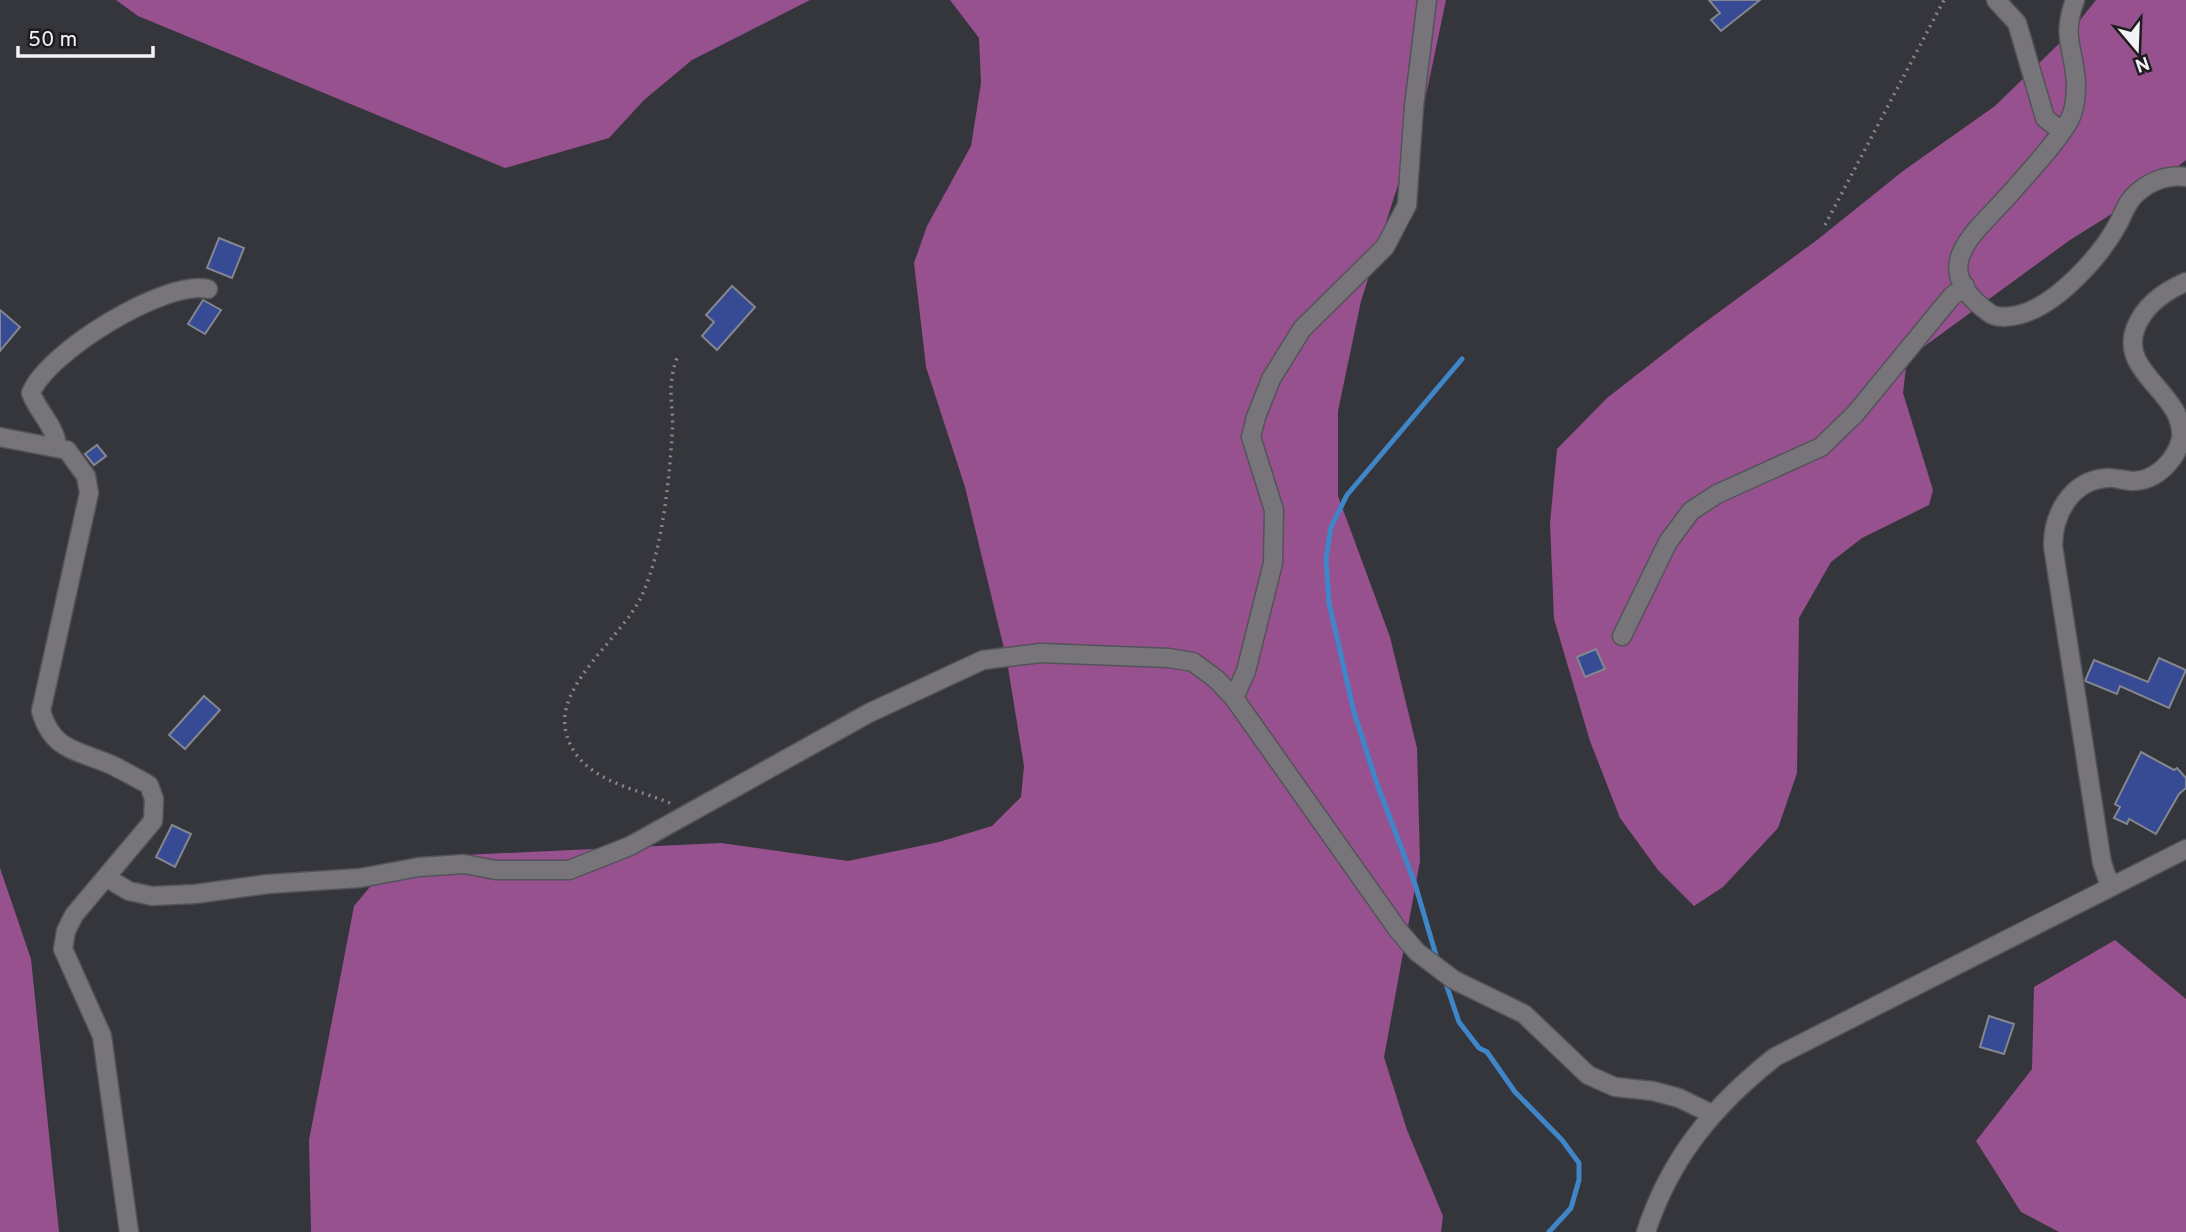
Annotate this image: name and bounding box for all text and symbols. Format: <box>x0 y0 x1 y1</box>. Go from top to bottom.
scale bar <box>18 14 152 58</box>
north arrow <box>2102 14 2172 84</box>
text: 50 m <box>28 27 77 54</box>
text: N <box>2132 50 2152 77</box>

